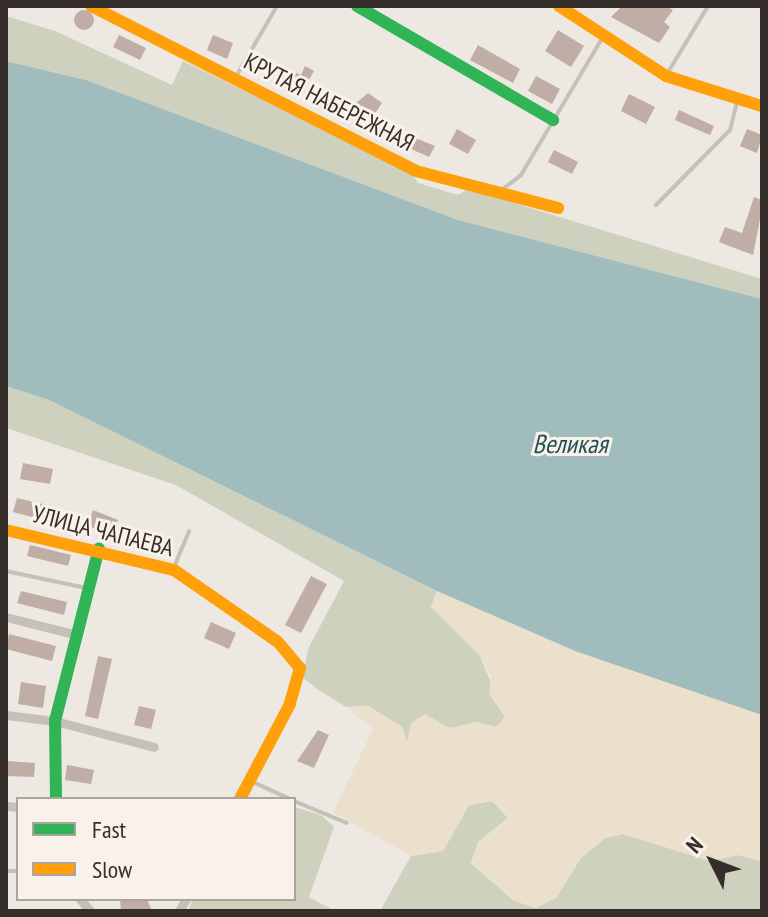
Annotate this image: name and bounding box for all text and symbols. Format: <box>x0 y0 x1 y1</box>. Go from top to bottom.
street label: КРУТАЯ НАБЕРЕЖНАЯ <box>239 47 419 157</box>
water label: Великая <box>532 428 608 460</box>
street label: УЛИЦА ЧАПАЕВА <box>29 499 177 563</box>
legend <box>16 797 296 901</box>
text: Fast <box>92 814 126 845</box>
north arrow <box>672 821 752 901</box>
text: N <box>680 831 709 859</box>
text: Slow <box>92 854 132 885</box>

